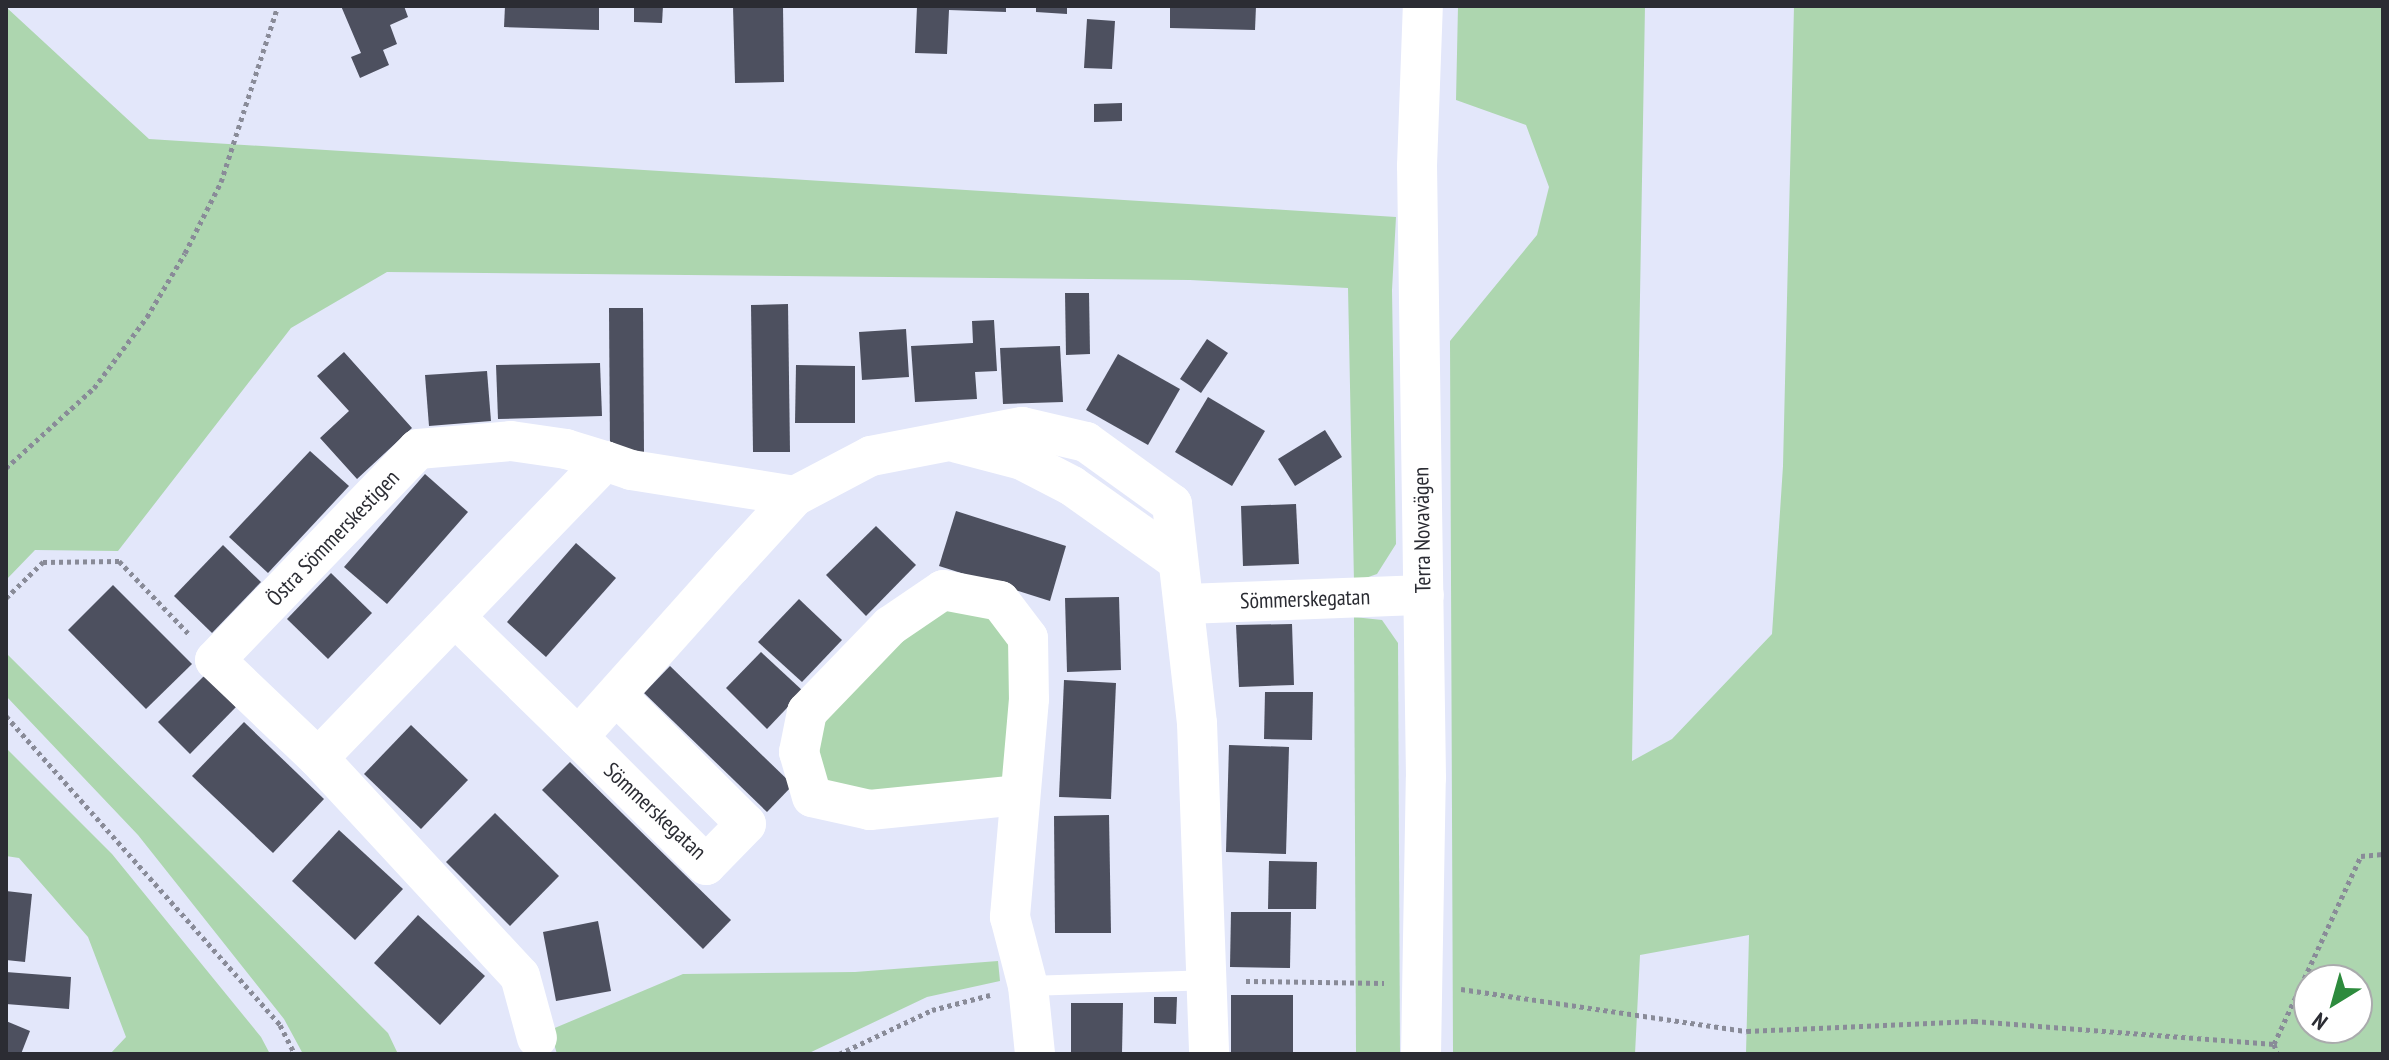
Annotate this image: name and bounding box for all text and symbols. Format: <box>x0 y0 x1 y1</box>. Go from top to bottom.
street label: Östra Sömmerskestigen <box>261 464 405 612</box>
street label: Terra Novavägen <box>1408 467 1436 593</box>
street label: Sömmerskegatan <box>1240 584 1370 614</box>
street label: Sömmerskegatan <box>598 757 712 865</box>
north arrow <box>2293 964 2373 1044</box>
text: N <box>2307 1007 2333 1036</box>

